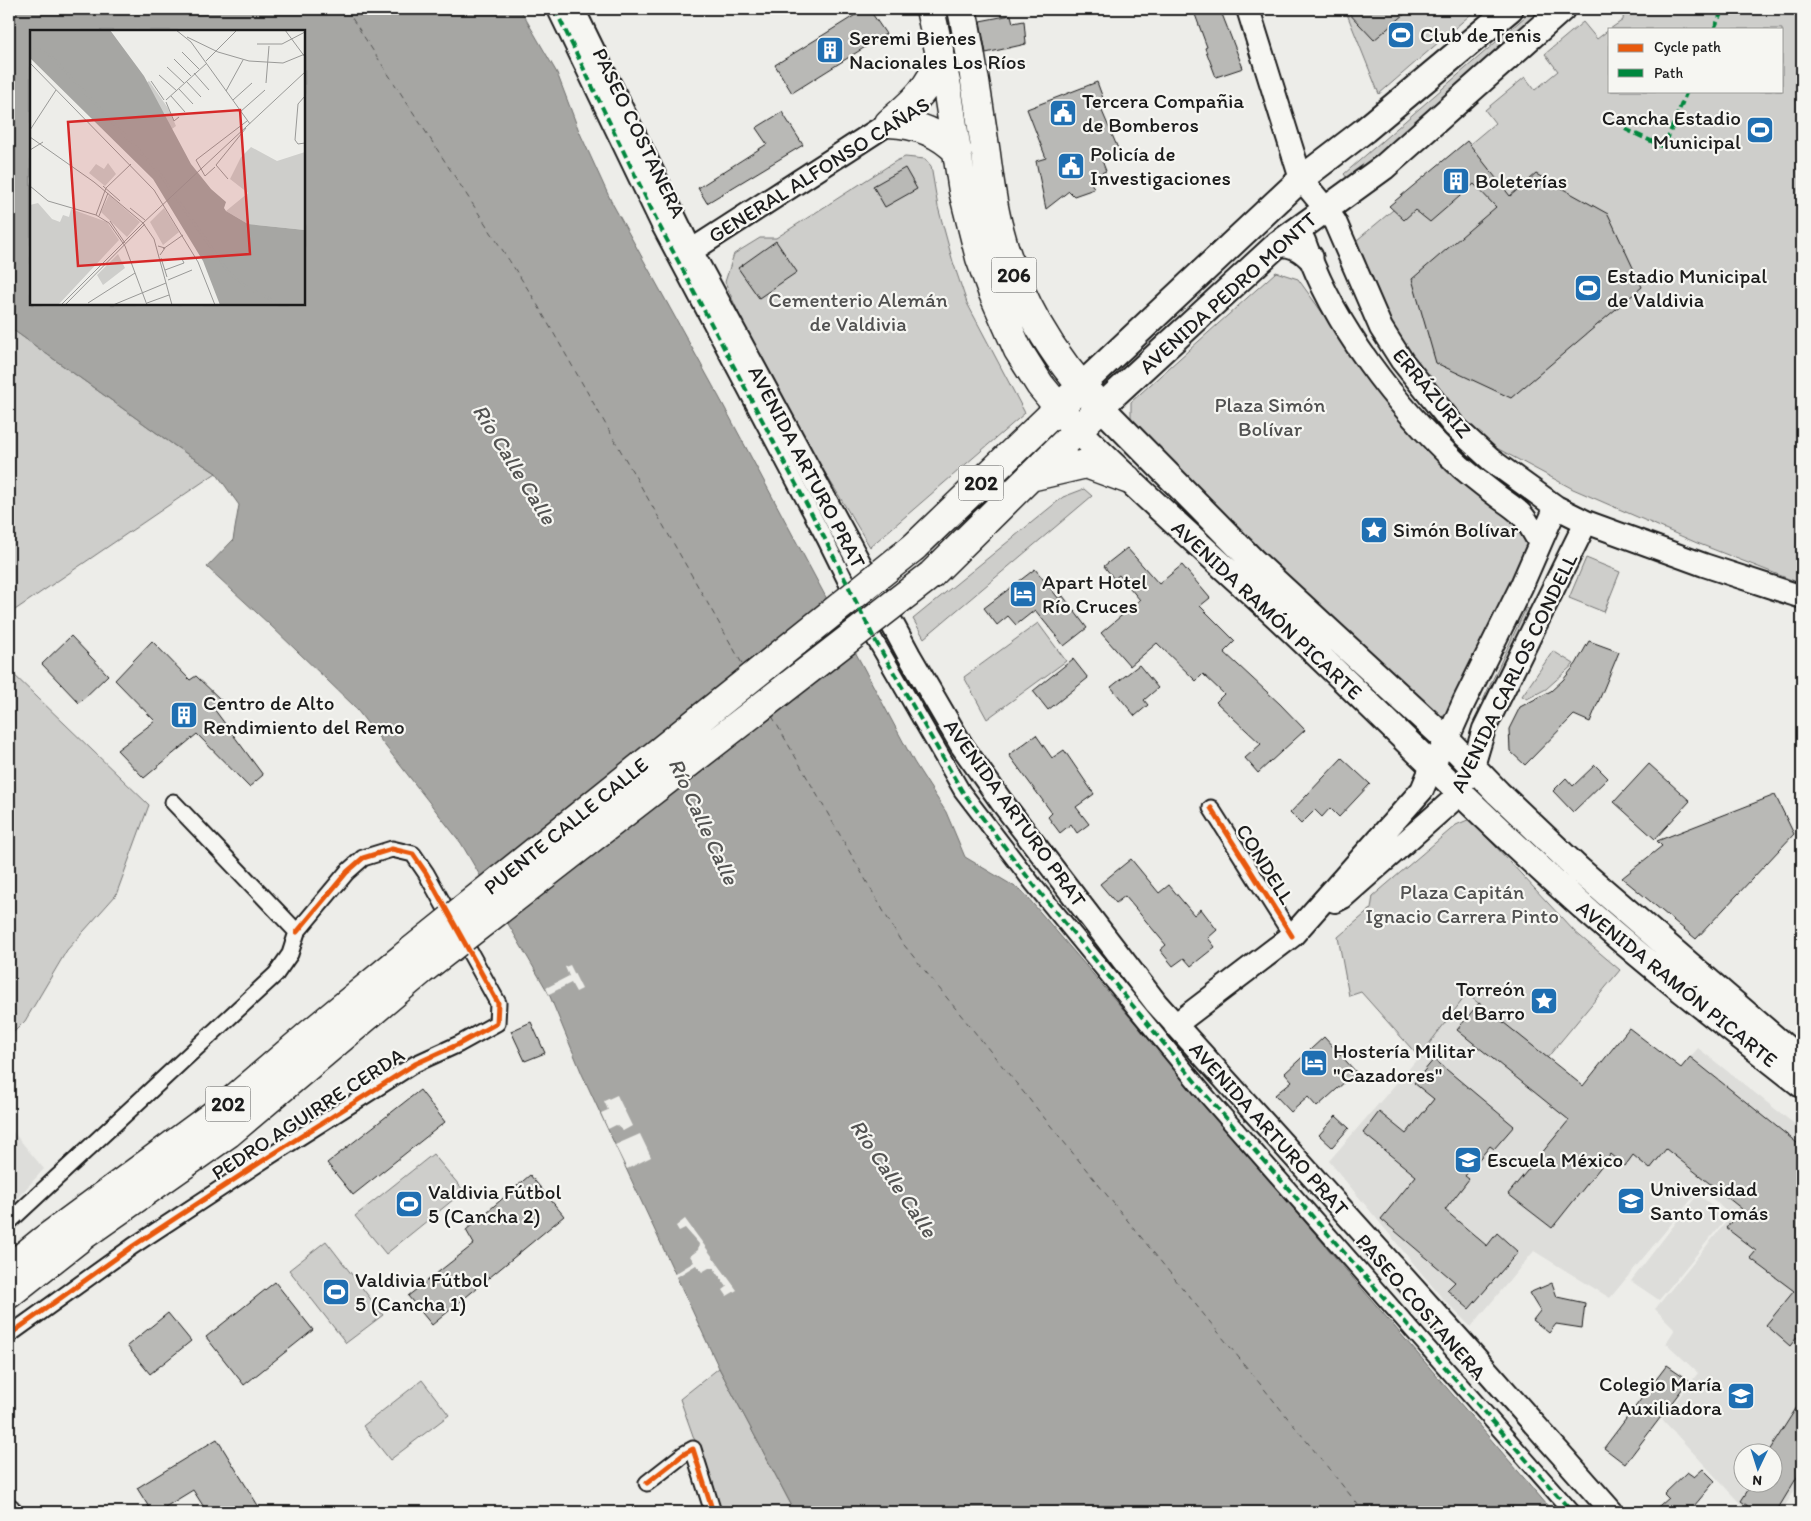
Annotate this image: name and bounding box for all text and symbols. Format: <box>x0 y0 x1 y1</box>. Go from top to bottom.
sports icon: Club de Tenis <box>1386 20 1416 50</box>
place label: Club de Tenis <box>1420 22 1541 47</box>
place label: Seremi Bienes Nacionales Los Ríos <box>849 25 1026 74</box>
legend <box>1608 28 1784 92</box>
inset map <box>30 30 305 305</box>
building icon: Seremi Bienes Nacionales Los Ríos <box>815 35 845 65</box>
text: Cycle path <box>1654 38 1721 56</box>
street label: PASEO COSTANERA <box>587 44 692 222</box>
text: Path <box>1654 64 1683 82</box>
place label: Tercera Compañia de Bomberos <box>1082 88 1244 137</box>
street label: GENERAL ALFONSO CAÑAS <box>704 91 934 248</box>
public building icon: Tercera Compañia de Bomberos <box>1048 98 1078 128</box>
place label: Cancha Estadio Municipal <box>1602 105 1741 154</box>
sports icon: Cancha Estadio Municipal <box>1745 115 1775 145</box>
place label: Policía de Investigaciones <box>1090 141 1231 190</box>
public building icon: Policía de Investigaciones <box>1056 151 1086 181</box>
building icon: Boleterías <box>1441 166 1471 196</box>
place label: Boleterías <box>1475 168 1567 193</box>
street label: AVENIDA PEDRO MONTT <box>1134 206 1322 379</box>
road number: 206 <box>992 258 1036 292</box>
place label: Estadio Municipal de Valdivia <box>1607 263 1767 312</box>
sports icon: Estadio Municipal de Valdivia <box>1573 273 1603 303</box>
park label: Cementerio Alemán de Valdivia <box>768 287 948 336</box>
street label: ERRÁZURIZ <box>1388 343 1477 443</box>
street label: AVENIDA ARTURO PRAT <box>743 361 872 573</box>
park label: Plaza Simón Bolívar <box>1215 392 1326 441</box>
water label: Río Calle Calle <box>467 399 563 531</box>
road number: 202 <box>958 466 1004 500</box>
street label: AVENIDA RAMÓN PICARTE <box>1167 515 1368 705</box>
place icon: Simón Bolívar <box>1359 515 1389 545</box>
place label: Simón Bolívar <box>1393 517 1518 542</box>
street label: AVENIDA CARLOS CONDELL <box>1445 549 1583 796</box>
place label: Apart Hotel Río Cruces <box>1042 569 1147 618</box>
hotel icon: Apart Hotel Río Cruces <box>1008 579 1038 609</box>
place label: Centro de Alto Rendimiento del Remo <box>203 690 405 739</box>
building icon: Centro de Alto Rendimiento del Remo <box>169 700 199 730</box>
street label: AVENIDA ARTURO PRAT <box>939 714 1092 912</box>
street label: PUENTE CALLE CALLE <box>478 752 653 900</box>
water label: Río Calle Calle <box>662 754 745 890</box>
street label: CONDELL <box>1231 819 1300 909</box>
park label: Plaza Capitán Ignacio Carrera Pinto <box>1365 879 1559 928</box>
street label: AVENIDA RAMÓN PICARTE <box>1572 895 1783 1073</box>
place label: Torreón del Barro <box>1442 976 1525 1025</box>
place icon: Torreón del Barro <box>1529 986 1559 1016</box>
street label: AVENIDA ARTURO PRAT <box>1185 1036 1354 1221</box>
place label: Hostería Militar "Cazadores" <box>1333 1038 1476 1087</box>
street label: PEDRO AGUIRRE CERDA <box>207 1042 409 1185</box>
hotel icon: Hostería Militar "Cazadores" <box>1299 1048 1329 1078</box>
road number: 202 <box>206 1086 250 1122</box>
water label: Río Calle Calle <box>844 1114 944 1244</box>
school or university icon: Escuela México <box>1453 1145 1483 1175</box>
place label: Escuela México <box>1487 1147 1623 1172</box>
place label: Universidad Santo Tomás <box>1650 1176 1768 1225</box>
place label: Valdivia Fútbol 5 (Cancha 2) <box>428 1179 561 1228</box>
school or university icon: Universidad Santo Tomás <box>1616 1186 1646 1216</box>
sports icon: Valdivia Fútbol 5 (Cancha 2) <box>394 1189 424 1219</box>
street label: PASEO COSTANERA <box>1351 1228 1492 1385</box>
place label: Valdivia Fútbol 5 (Cancha 1) <box>355 1267 488 1316</box>
sports icon: Valdivia Fútbol 5 (Cancha 1) <box>321 1277 351 1307</box>
place label: Colegio María Auxiliadora <box>1599 1371 1722 1420</box>
school or university icon: Colegio María Auxiliadora <box>1726 1381 1756 1411</box>
north arrow <box>1734 1444 1784 1494</box>
text: N <box>1752 1472 1762 1489</box>

